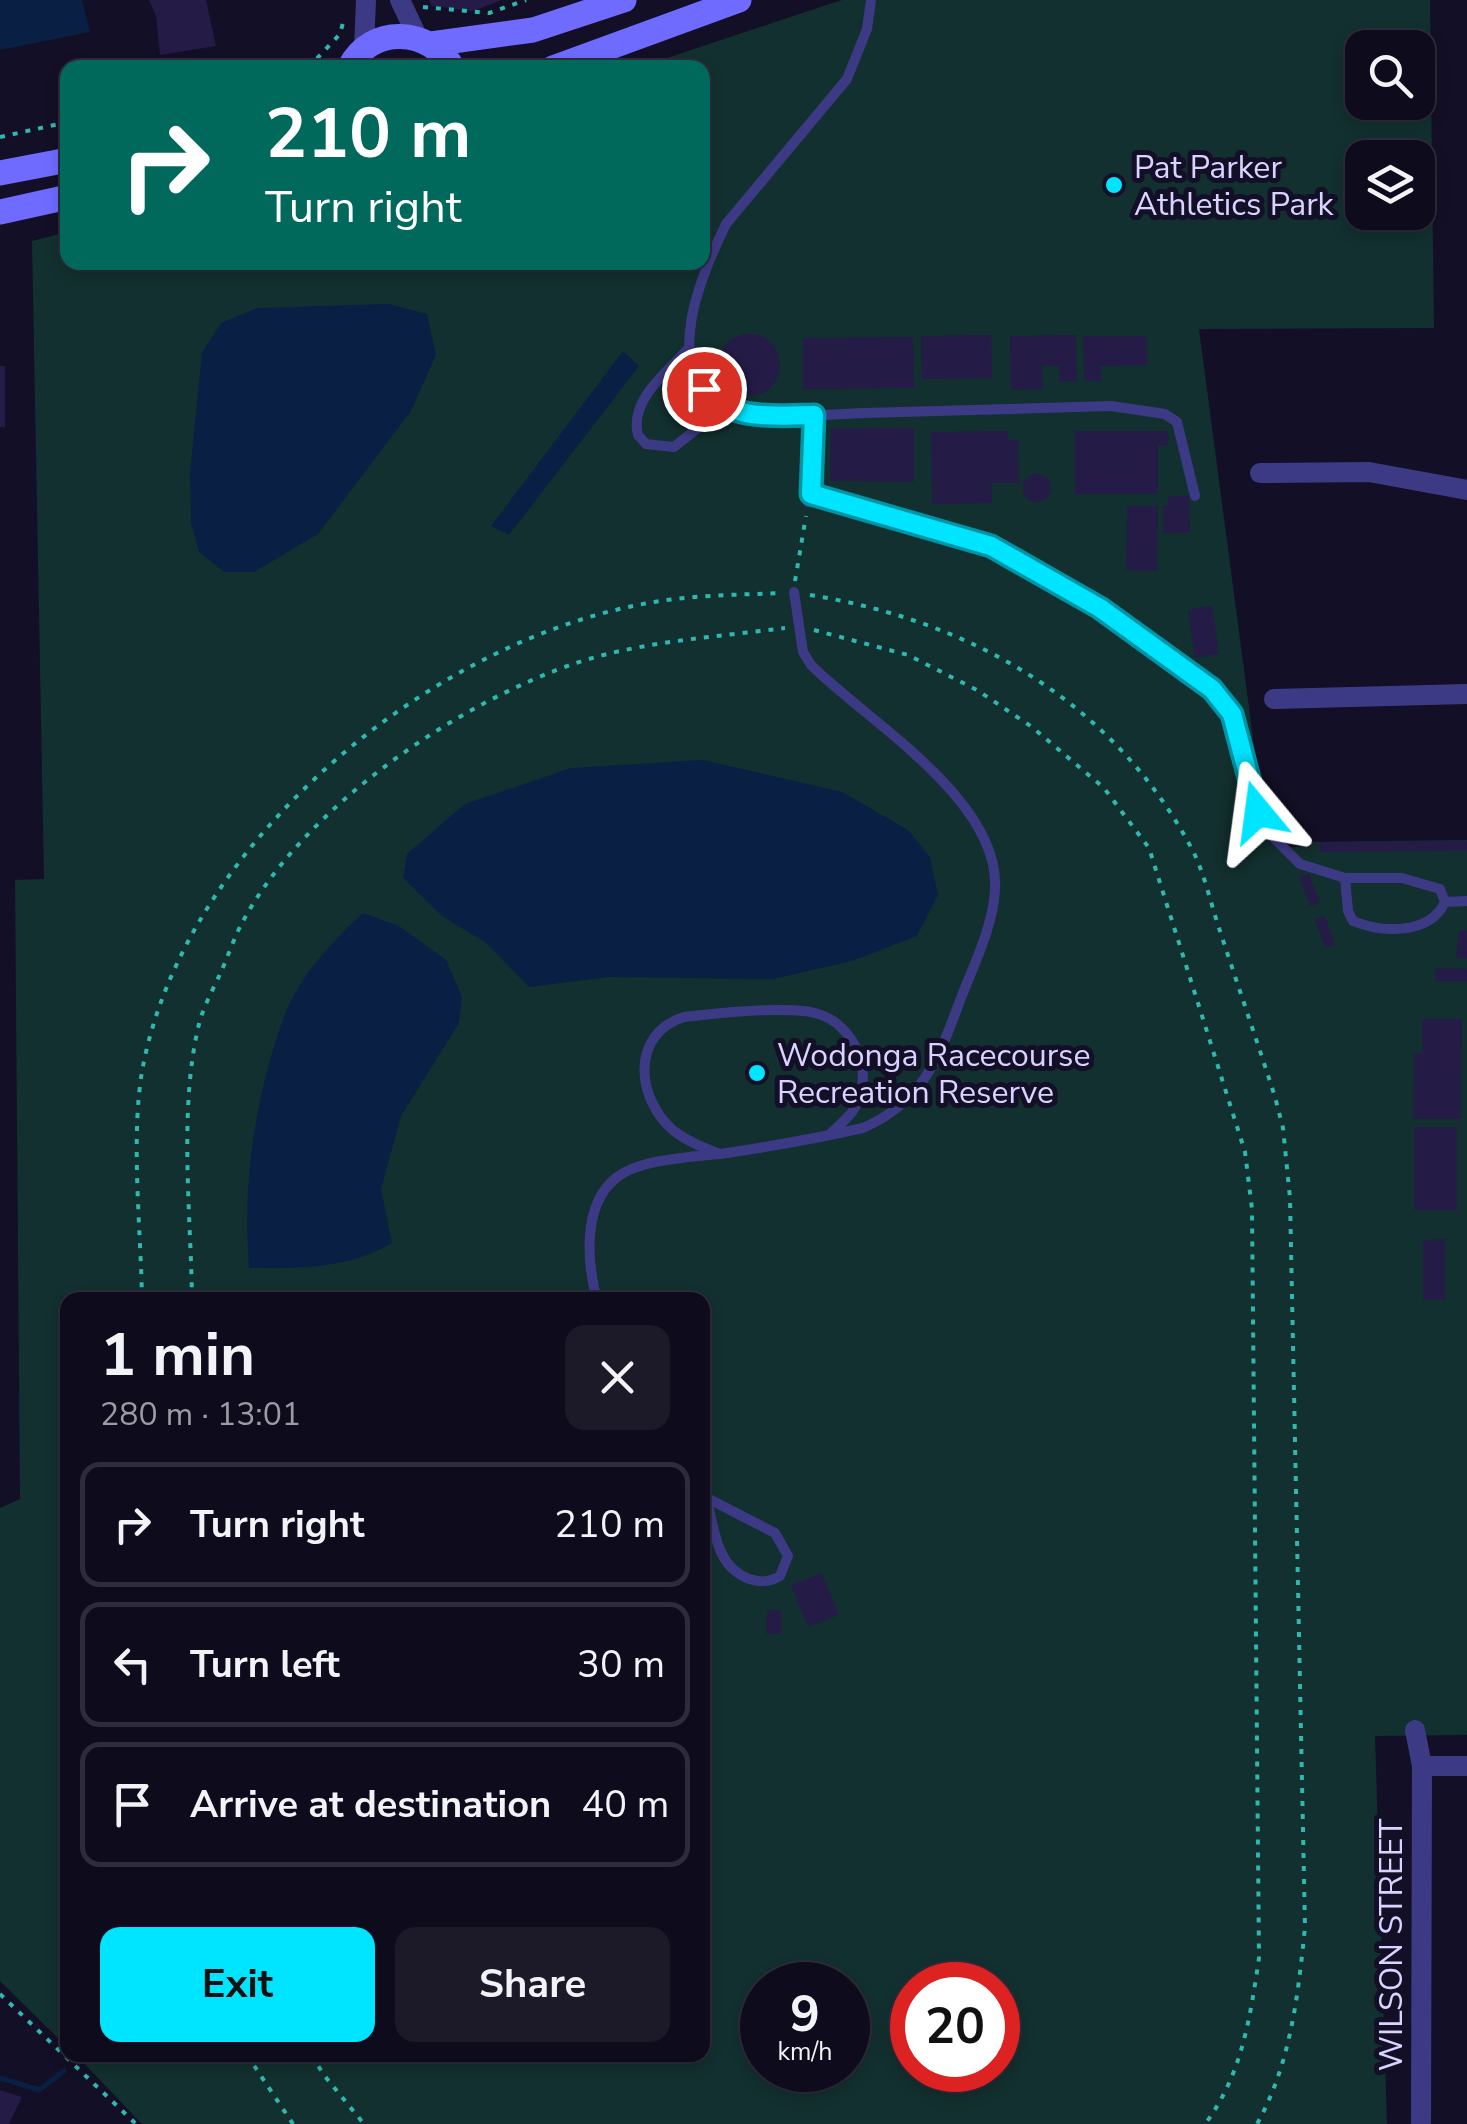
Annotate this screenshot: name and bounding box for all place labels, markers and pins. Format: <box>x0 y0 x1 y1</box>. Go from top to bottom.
place label: Pat Parker Athletics Park <box>1134 146 1335 226</box>
marker: Pat Parker Athletics Park <box>1103 174 1125 196</box>
pin <box>662 347 747 432</box>
place label: Wodonga Racecourse Recreation Reserve <box>777 1034 1091 1114</box>
marker: Wodonga Racecourse Recreation Reserve <box>746 1062 768 1084</box>

